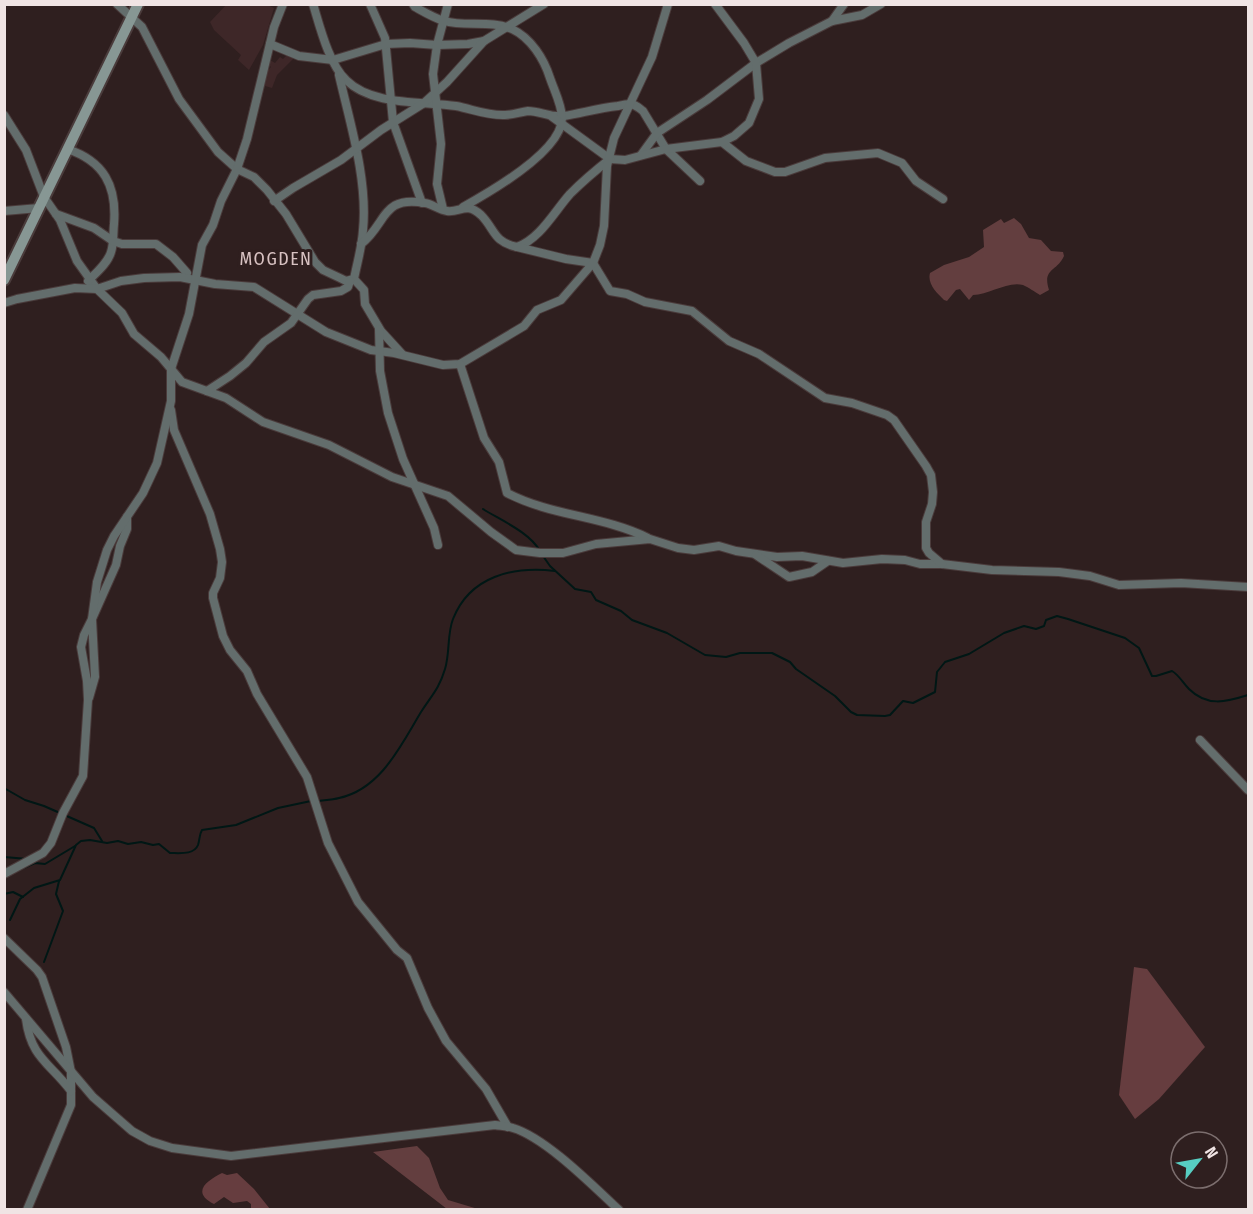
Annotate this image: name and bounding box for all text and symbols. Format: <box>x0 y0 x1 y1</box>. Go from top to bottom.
district label: MOGDEN <box>239 248 313 270</box>
north arrow <box>1169 1130 1229 1190</box>
text: N <box>1201 1144 1222 1162</box>

